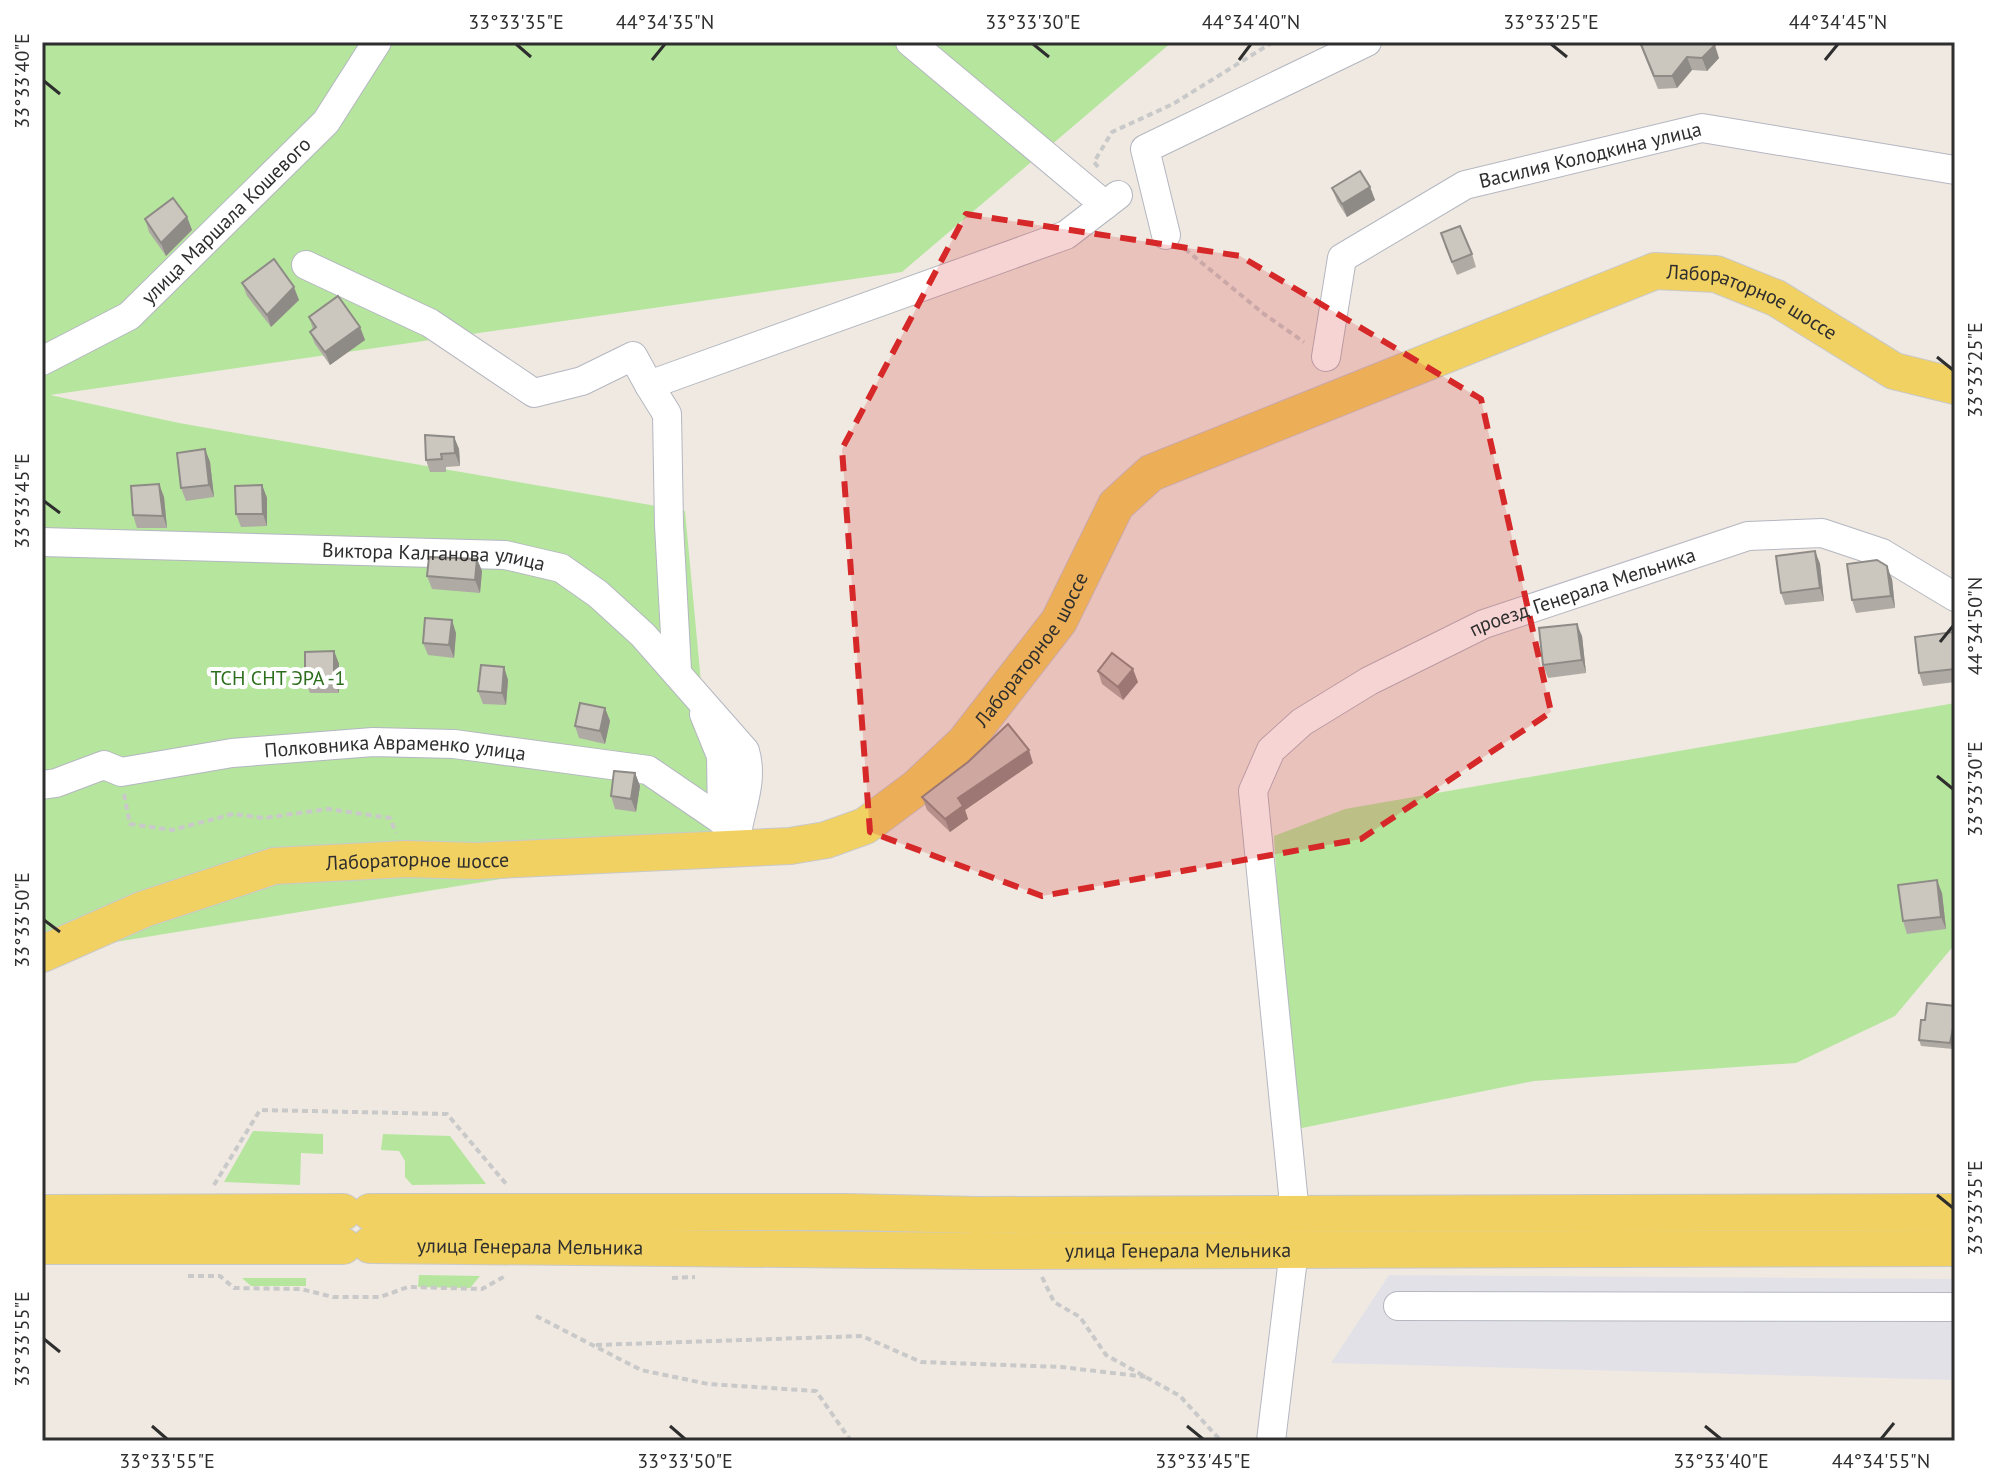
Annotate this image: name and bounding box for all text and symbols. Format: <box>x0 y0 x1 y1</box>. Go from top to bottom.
text: 33°33'35"E <box>468 9 564 35</box>
text: 44°34'35"N <box>616 9 714 35</box>
text: 33°33'30"E <box>985 9 1081 35</box>
text: 44°34'40"N <box>1202 9 1300 35</box>
text: 33°33'25"E <box>1503 9 1599 35</box>
text: 44°34'45"N <box>1789 9 1887 35</box>
text: 33°33'40"E <box>9 33 35 129</box>
street label: Василия Колодкина улица <box>1476 116 1704 194</box>
street label: улица Маршала Кошевого <box>136 131 316 310</box>
street label: Лабораторное шоссе <box>1665 259 1842 346</box>
text: 33°33'25"E <box>1962 322 1988 418</box>
text: 33°33'45"E <box>9 453 35 549</box>
street label: Виктора Калганова улица <box>322 537 548 577</box>
street label: проезд Генерала Мельника <box>1465 541 1699 642</box>
street label: Лабораторное шоссе <box>968 568 1094 733</box>
text: 44°34'50"N <box>1962 577 1988 675</box>
park label: ТСН СНТ ЭРА -1 <box>210 665 346 691</box>
street label: Полковника Авраменко улица <box>263 729 527 767</box>
text: 33°33'30"E <box>1962 741 1988 837</box>
street label: Лабораторное шоссе <box>324 846 510 876</box>
text: 33°33'50"E <box>9 872 35 968</box>
text: 33°33'35"E <box>1962 1160 1988 1256</box>
street label: улица Генерала Мельника <box>417 1232 643 1261</box>
street label: улица Генерала Мельника <box>1065 1237 1291 1264</box>
text: 33°33'55"E <box>9 1291 35 1387</box>
text: 33°33'55"E <box>119 1448 215 1474</box>
text: 33°33'50"E <box>637 1448 733 1474</box>
text: 33°33'45"E <box>1155 1448 1251 1474</box>
text: 33°33'40"E <box>1673 1448 1769 1474</box>
text: 44°34'55"N <box>1832 1448 1930 1474</box>

